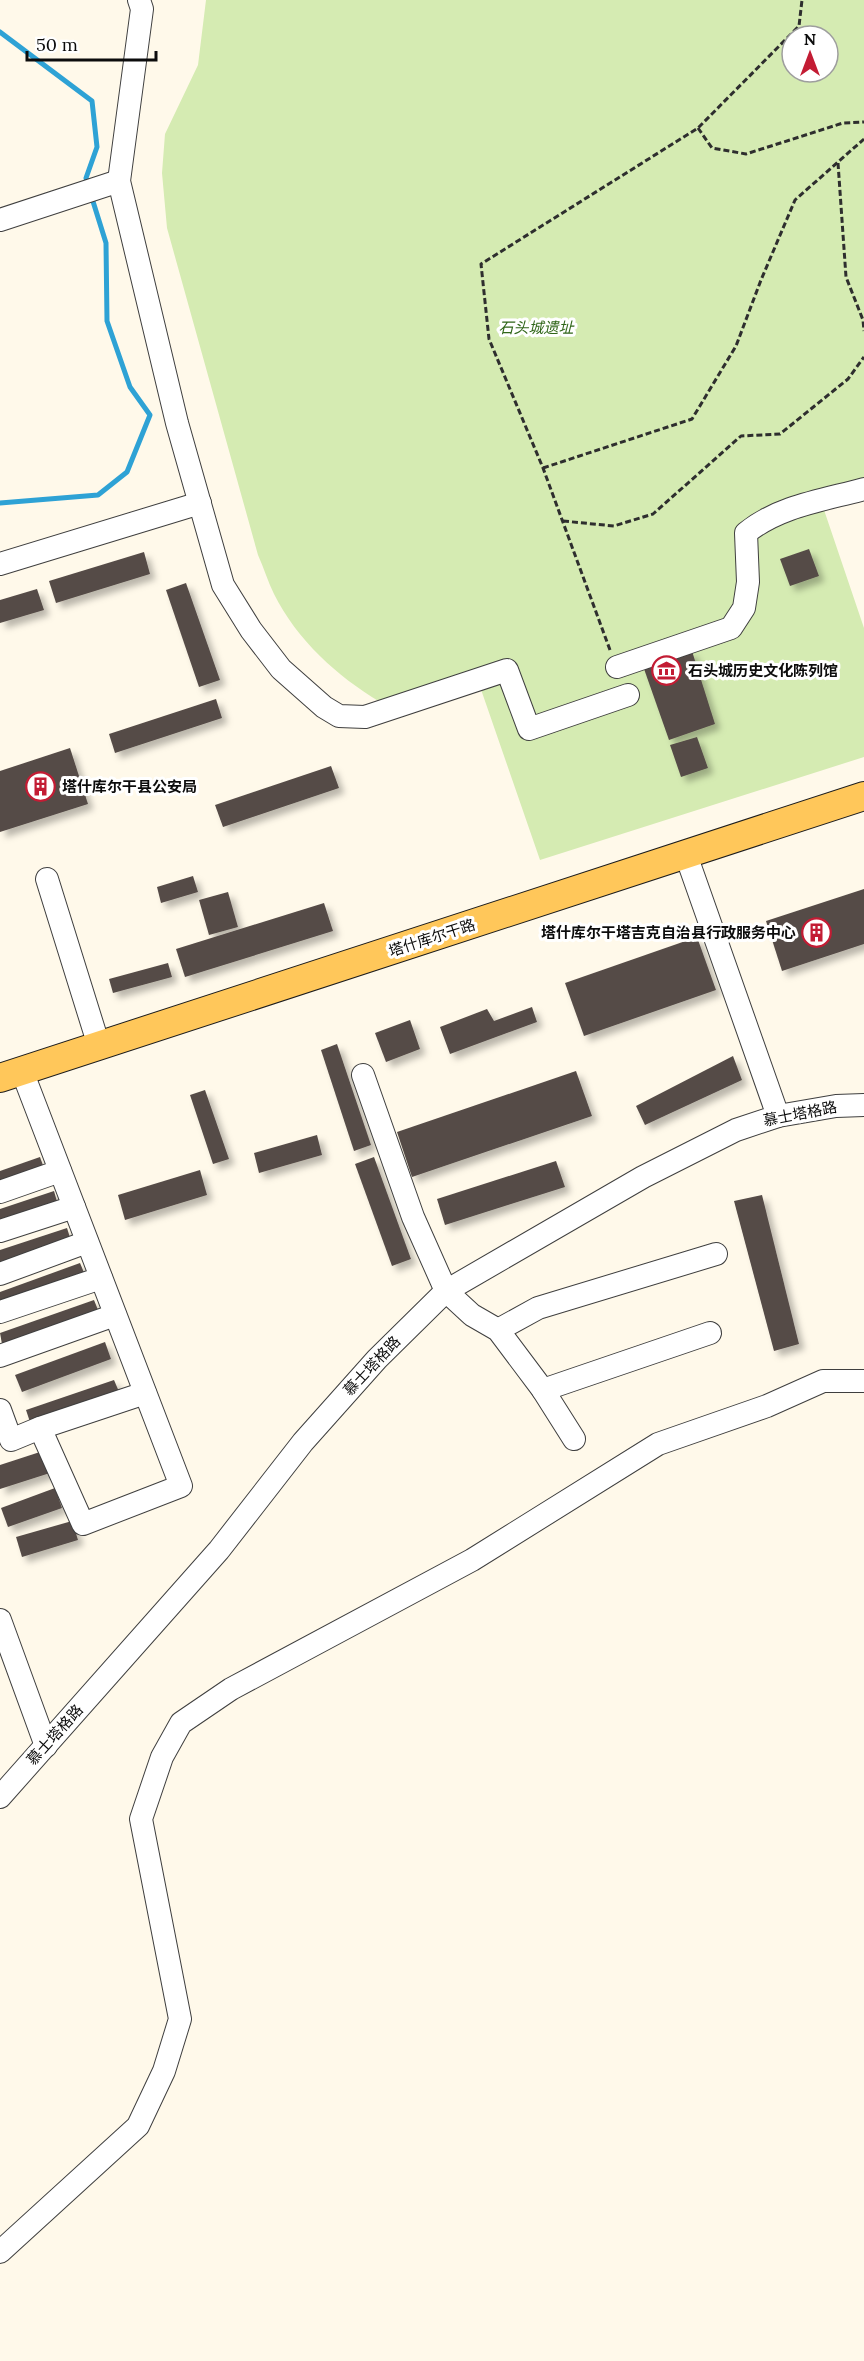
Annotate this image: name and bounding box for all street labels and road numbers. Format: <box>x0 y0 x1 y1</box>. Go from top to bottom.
street label: 塔什库尔干路 <box>386 915 478 960</box>
street label: 慕士塔格路 <box>761 1097 839 1130</box>
street label: 慕士塔格路 <box>339 1332 404 1400</box>
street label: 慕士塔格路 <box>22 1700 87 1769</box>

